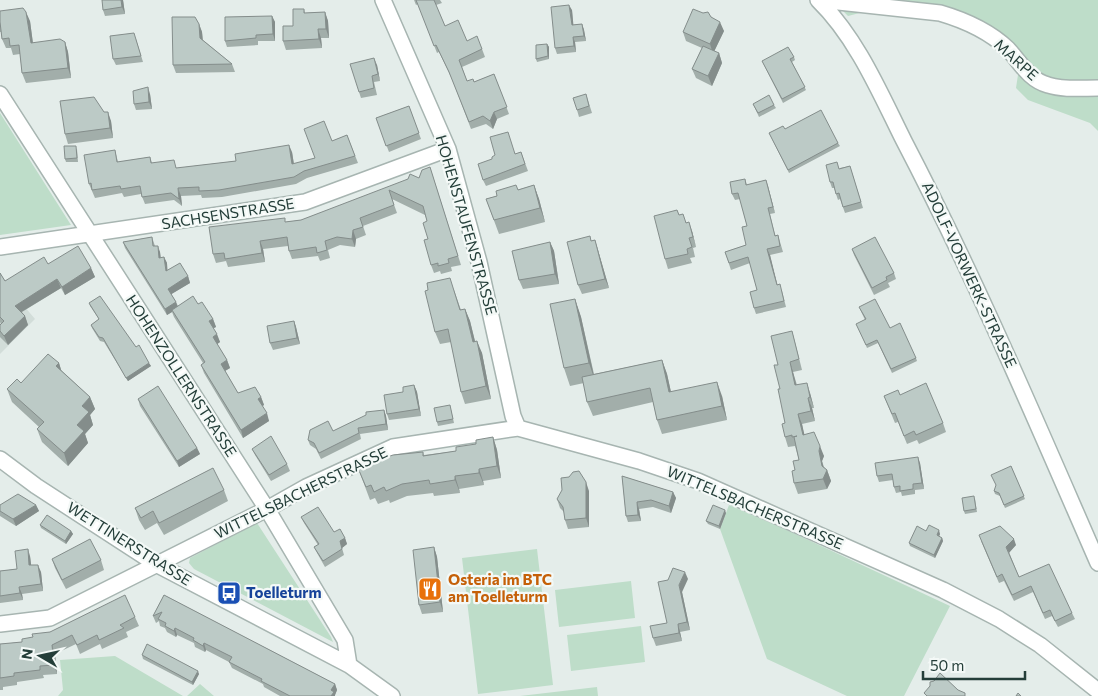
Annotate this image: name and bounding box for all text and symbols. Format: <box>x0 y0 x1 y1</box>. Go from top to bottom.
street label: MARPE <box>991 35 1042 84</box>
street label: HOHENSTAUFENSTRASSE <box>433 133 501 317</box>
street label: ADOLF-VORWERK-STRASSE <box>919 179 1021 371</box>
street label: SACHSENSTRASSE <box>160 194 296 232</box>
street label: HOHENZOLLERNSTRASSE <box>123 291 241 460</box>
street label: WITTELSBACHERSTRASSE <box>211 442 390 542</box>
street label: WITTELSBACHERSTRASSE <box>664 462 847 553</box>
street label: WETTINERSTRASSE <box>64 498 195 589</box>
place label: Osteria im BTC am Toelleturm <box>448 570 552 605</box>
restaurant icon: Osteria im BTC am Toelleturm <box>417 576 443 602</box>
bus stop icon: Toelleturm <box>216 580 242 606</box>
place label: Toelleturm <box>246 583 322 601</box>
north arrow <box>15 631 65 681</box>
text: N <box>17 647 36 660</box>
scale bar <box>923 648 1026 680</box>
text: 50 m <box>930 656 964 674</box>

